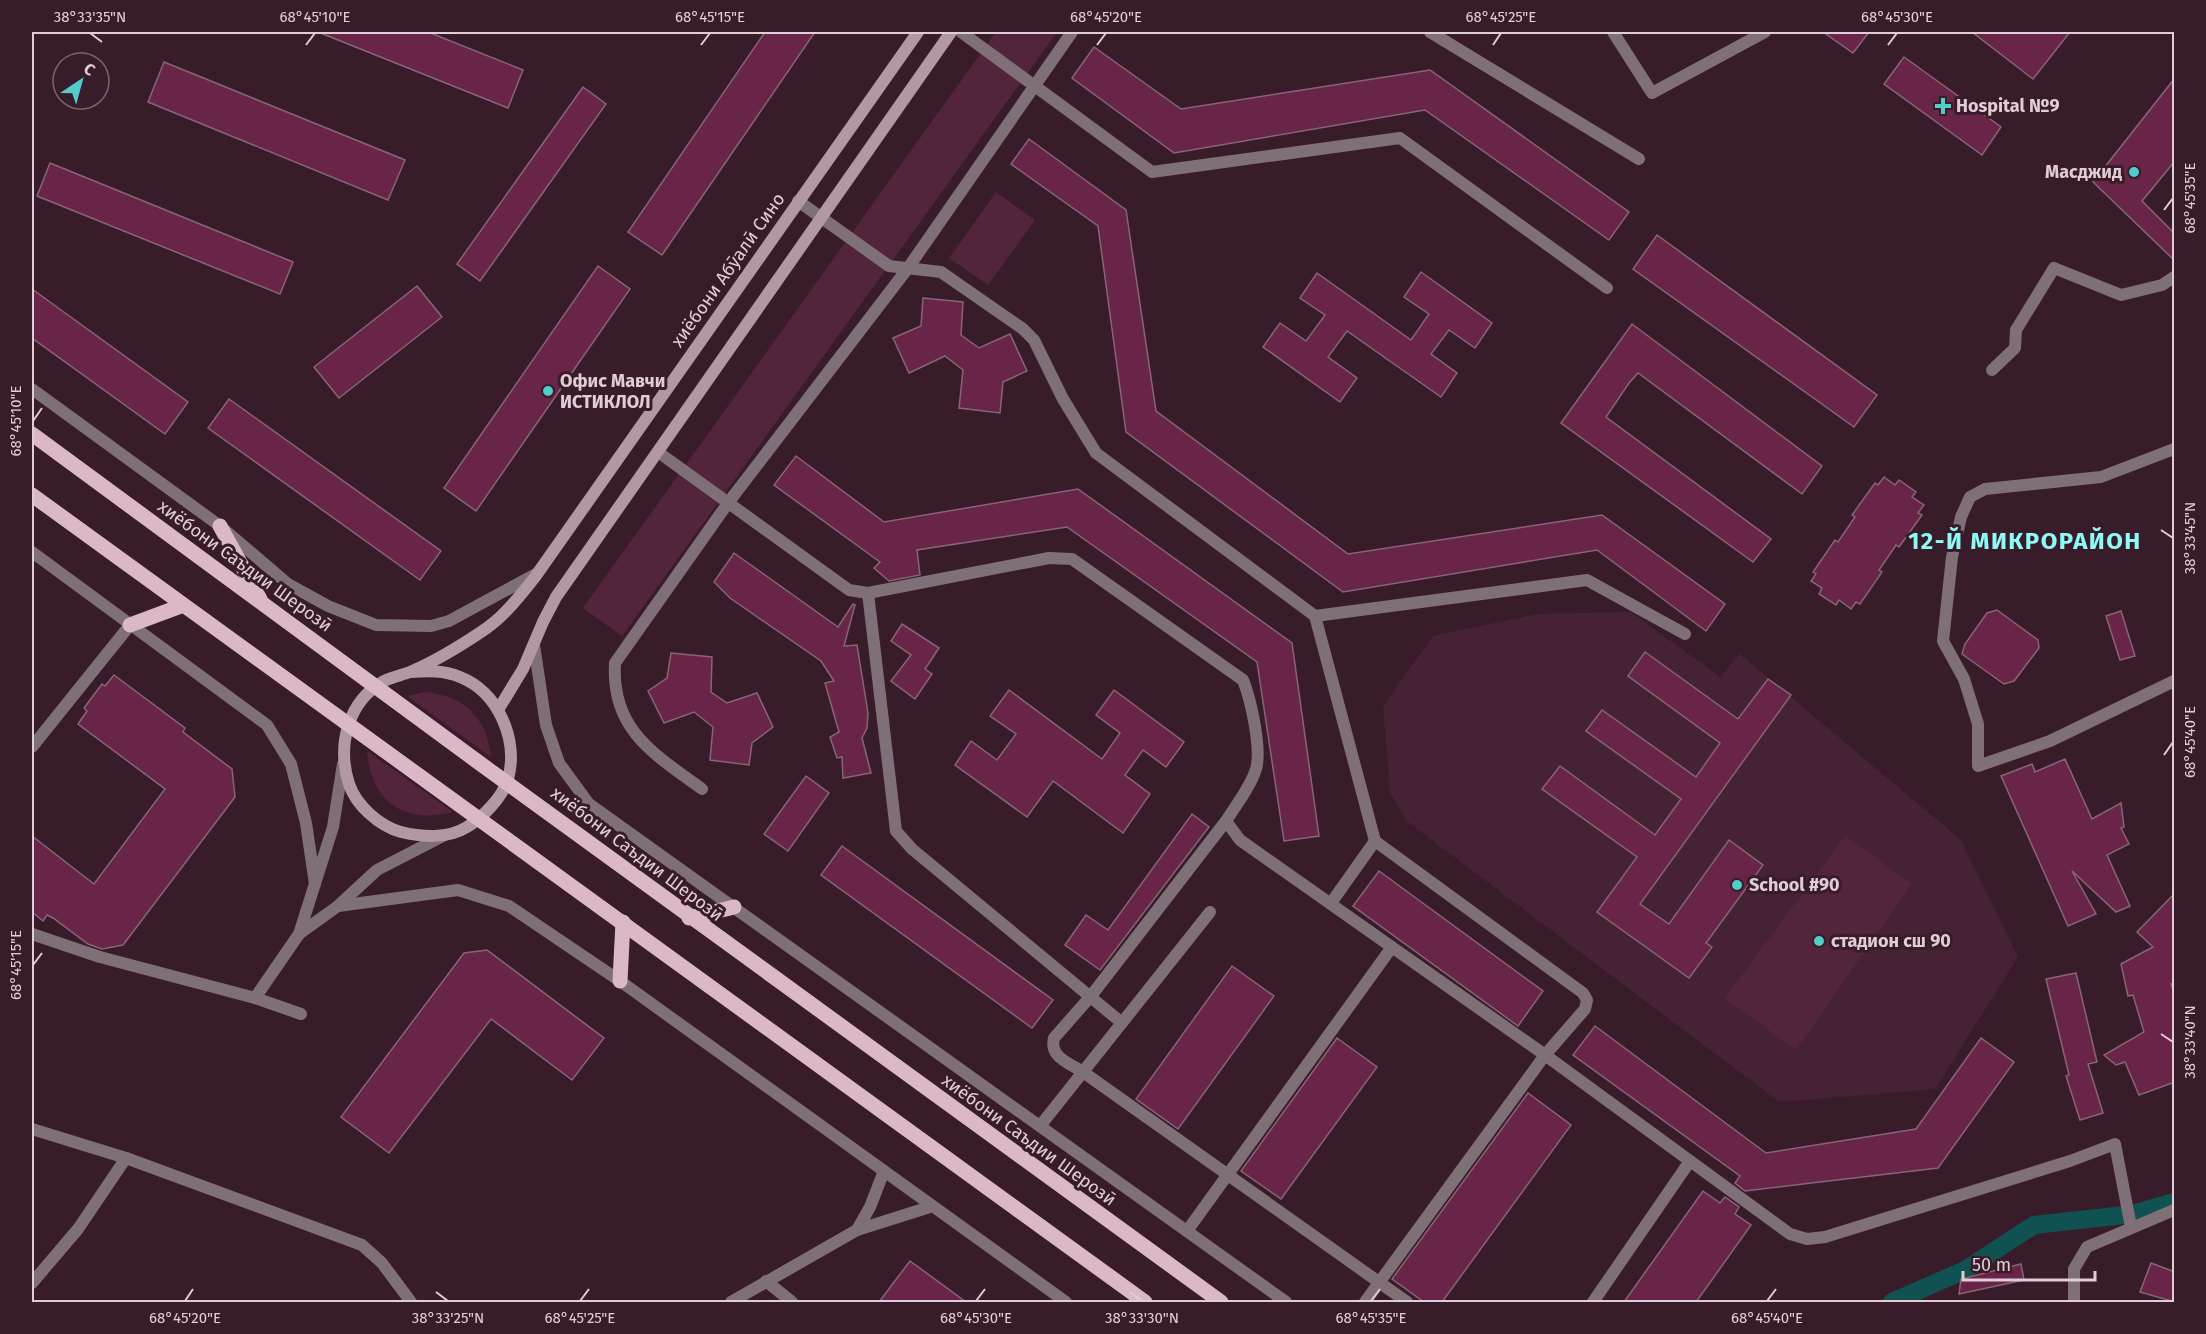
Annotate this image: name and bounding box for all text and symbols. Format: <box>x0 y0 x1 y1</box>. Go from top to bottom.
text: 38°33'35"N <box>54 8 126 26</box>
text: 68°45'10"E <box>279 8 351 26</box>
text: 68°45'15"E <box>675 8 745 26</box>
text: 68°45'20"E <box>1070 8 1142 26</box>
text: 68°45'25"E <box>1466 8 1536 26</box>
text: 68°45'30"E <box>1861 8 1933 26</box>
north arrow <box>51 51 111 111</box>
text: С <box>80 59 99 80</box>
place label: Hospital №9 <box>1956 95 2060 117</box>
marker: Hospital №9 <box>1934 97 1952 115</box>
place label: Масджид <box>2045 161 2122 183</box>
text: 68°45'35"E <box>2181 163 2199 233</box>
marker: Масджид <box>2127 165 2141 179</box>
street label: хиёбони Абӯалӣ Сино <box>666 189 790 351</box>
place label: Офис Мавчи ИСТИКЛОЛ <box>560 370 665 413</box>
marker: Офис Мавчи ИСТИКЛОЛ <box>541 384 555 398</box>
text: 68°45'10"E <box>7 385 25 457</box>
street label: хиёбони Саъдии Шерозӣ <box>154 495 336 637</box>
text: 38°33'45"N <box>2181 502 2199 574</box>
district label: 12-Й МИКРОРАЙОН <box>1908 526 2142 555</box>
text: 68°45'40"E <box>2181 706 2199 778</box>
street label: хиёбони Саъдии Шерозӣ <box>546 782 728 926</box>
place label: School #90 <box>1749 874 1840 896</box>
marker: School #90 <box>1730 878 1744 892</box>
text: 68°45'15"E <box>7 930 25 1000</box>
place label: стадион сш 90 <box>1831 930 1951 952</box>
marker: стадион сш 90 <box>1812 934 1826 948</box>
text: 38°33'40"N <box>2181 1005 2199 1079</box>
street label: хиёбони Саъдии Шерозӣ <box>938 1069 1120 1211</box>
scale bar <box>1963 1244 2095 1282</box>
text: 50 m <box>1972 1254 2011 1276</box>
text: 68°45'20"E <box>149 1309 221 1327</box>
text: 38°33'25"N <box>412 1309 484 1327</box>
text: 68°45'25"E <box>545 1309 615 1327</box>
text: 68°45'30"E <box>940 1309 1012 1327</box>
text: 38°33'30"N <box>1105 1309 1179 1327</box>
text: 68°45'35"E <box>1336 1309 1406 1327</box>
text: 68°45'40"E <box>1731 1309 1803 1327</box>

